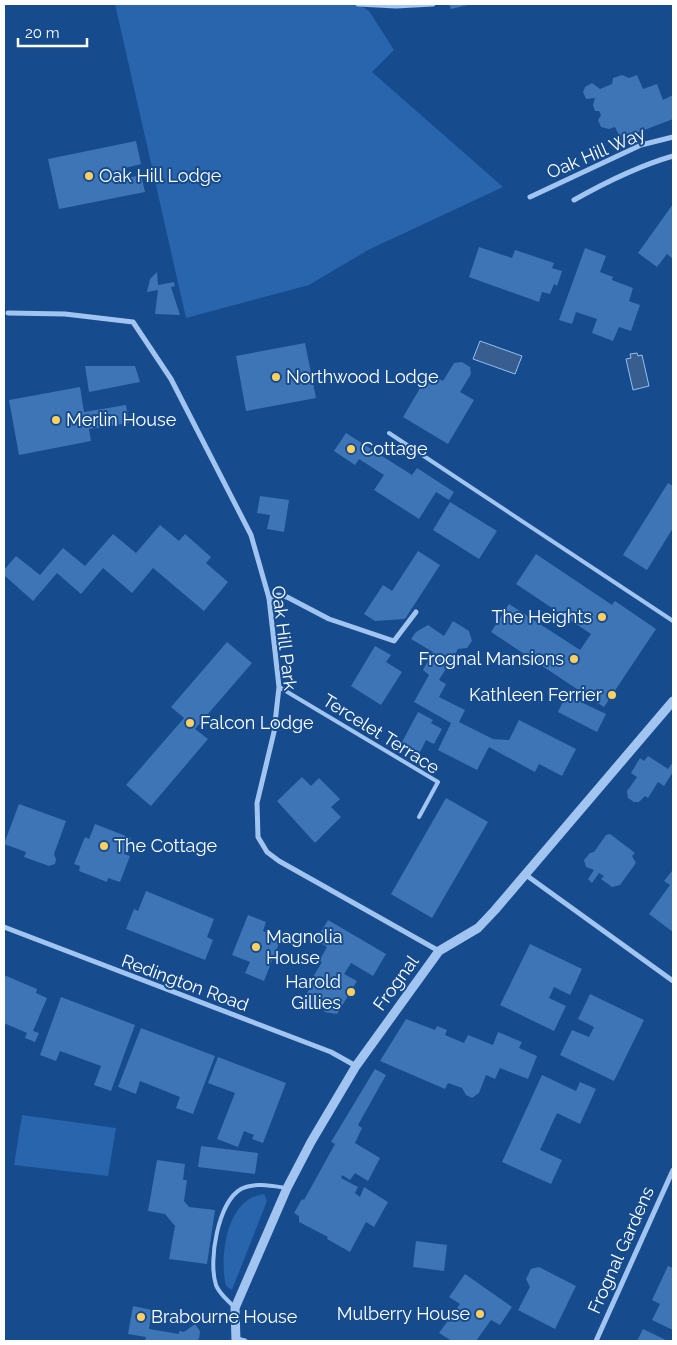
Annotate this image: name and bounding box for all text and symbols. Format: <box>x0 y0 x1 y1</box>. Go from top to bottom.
scale bar <box>18 15 86 47</box>
text: 20 m <box>25 24 60 42</box>
street label: Oak Hill Way <box>543 122 648 183</box>
place label: Oak Hill Lodge <box>99 165 222 186</box>
marker: Oak Hill Lodge <box>83 170 95 182</box>
place label: Northwood Lodge <box>286 366 439 387</box>
marker: Northwood Lodge <box>270 371 282 383</box>
place label: Merlin House <box>66 409 177 430</box>
marker: Merlin House <box>50 414 62 426</box>
place label: Cottage <box>361 438 428 459</box>
marker: Cottage <box>345 443 357 455</box>
street label: Oak Hill Park <box>268 584 301 692</box>
place label: The Heights <box>491 606 592 627</box>
marker: The Heights <box>596 611 608 623</box>
place label: Frognal Mansions <box>418 648 564 669</box>
marker: Frognal Mansions <box>568 653 580 665</box>
place label: Kathleen Ferrier <box>469 684 603 705</box>
street label: Tercelet Terrace <box>319 689 444 778</box>
marker: Kathleen Ferrier <box>606 689 618 701</box>
place label: Falcon Lodge <box>200 712 314 733</box>
marker: Falcon Lodge <box>184 717 196 729</box>
place label: The Cottage <box>114 835 218 856</box>
marker: The Cottage <box>98 840 110 852</box>
place label: Magnolia House <box>266 926 342 968</box>
marker: Magnolia House <box>250 941 262 953</box>
street label: Redington Road <box>119 950 252 1015</box>
street label: Frognal <box>369 951 423 1014</box>
place label: Harold Gillies <box>285 971 341 1013</box>
marker: Harold Gillies <box>345 986 357 998</box>
street label: Frognal Gardens <box>583 1183 658 1317</box>
place label: Mulberry House <box>337 1303 470 1324</box>
place label: Brabourne House <box>151 1306 298 1327</box>
marker: Mulberry House <box>474 1308 486 1320</box>
marker: Brabourne House <box>135 1311 147 1323</box>

